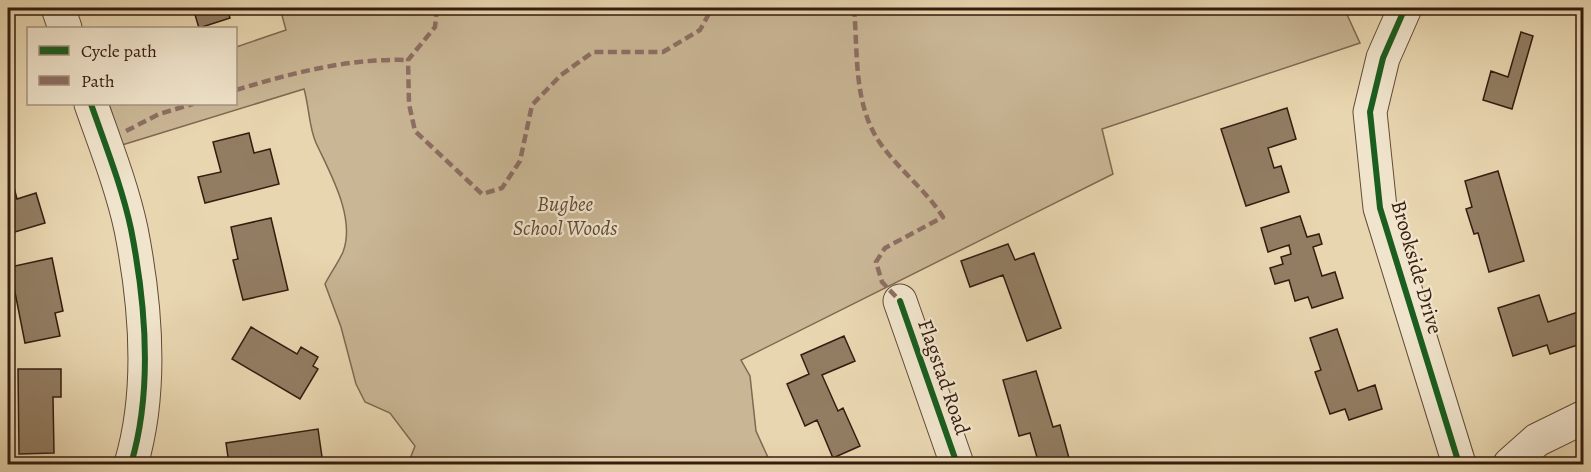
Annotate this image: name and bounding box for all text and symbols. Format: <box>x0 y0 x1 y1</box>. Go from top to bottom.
legend <box>27 27 237 105</box>
text: Cycle path <box>81 39 157 63</box>
text: Path <box>81 69 115 93</box>
park label: Bugbee School Woods <box>513 190 617 242</box>
street label: Brookside Drive <box>1385 197 1449 337</box>
street label: Flagstad Road <box>911 315 977 439</box>

